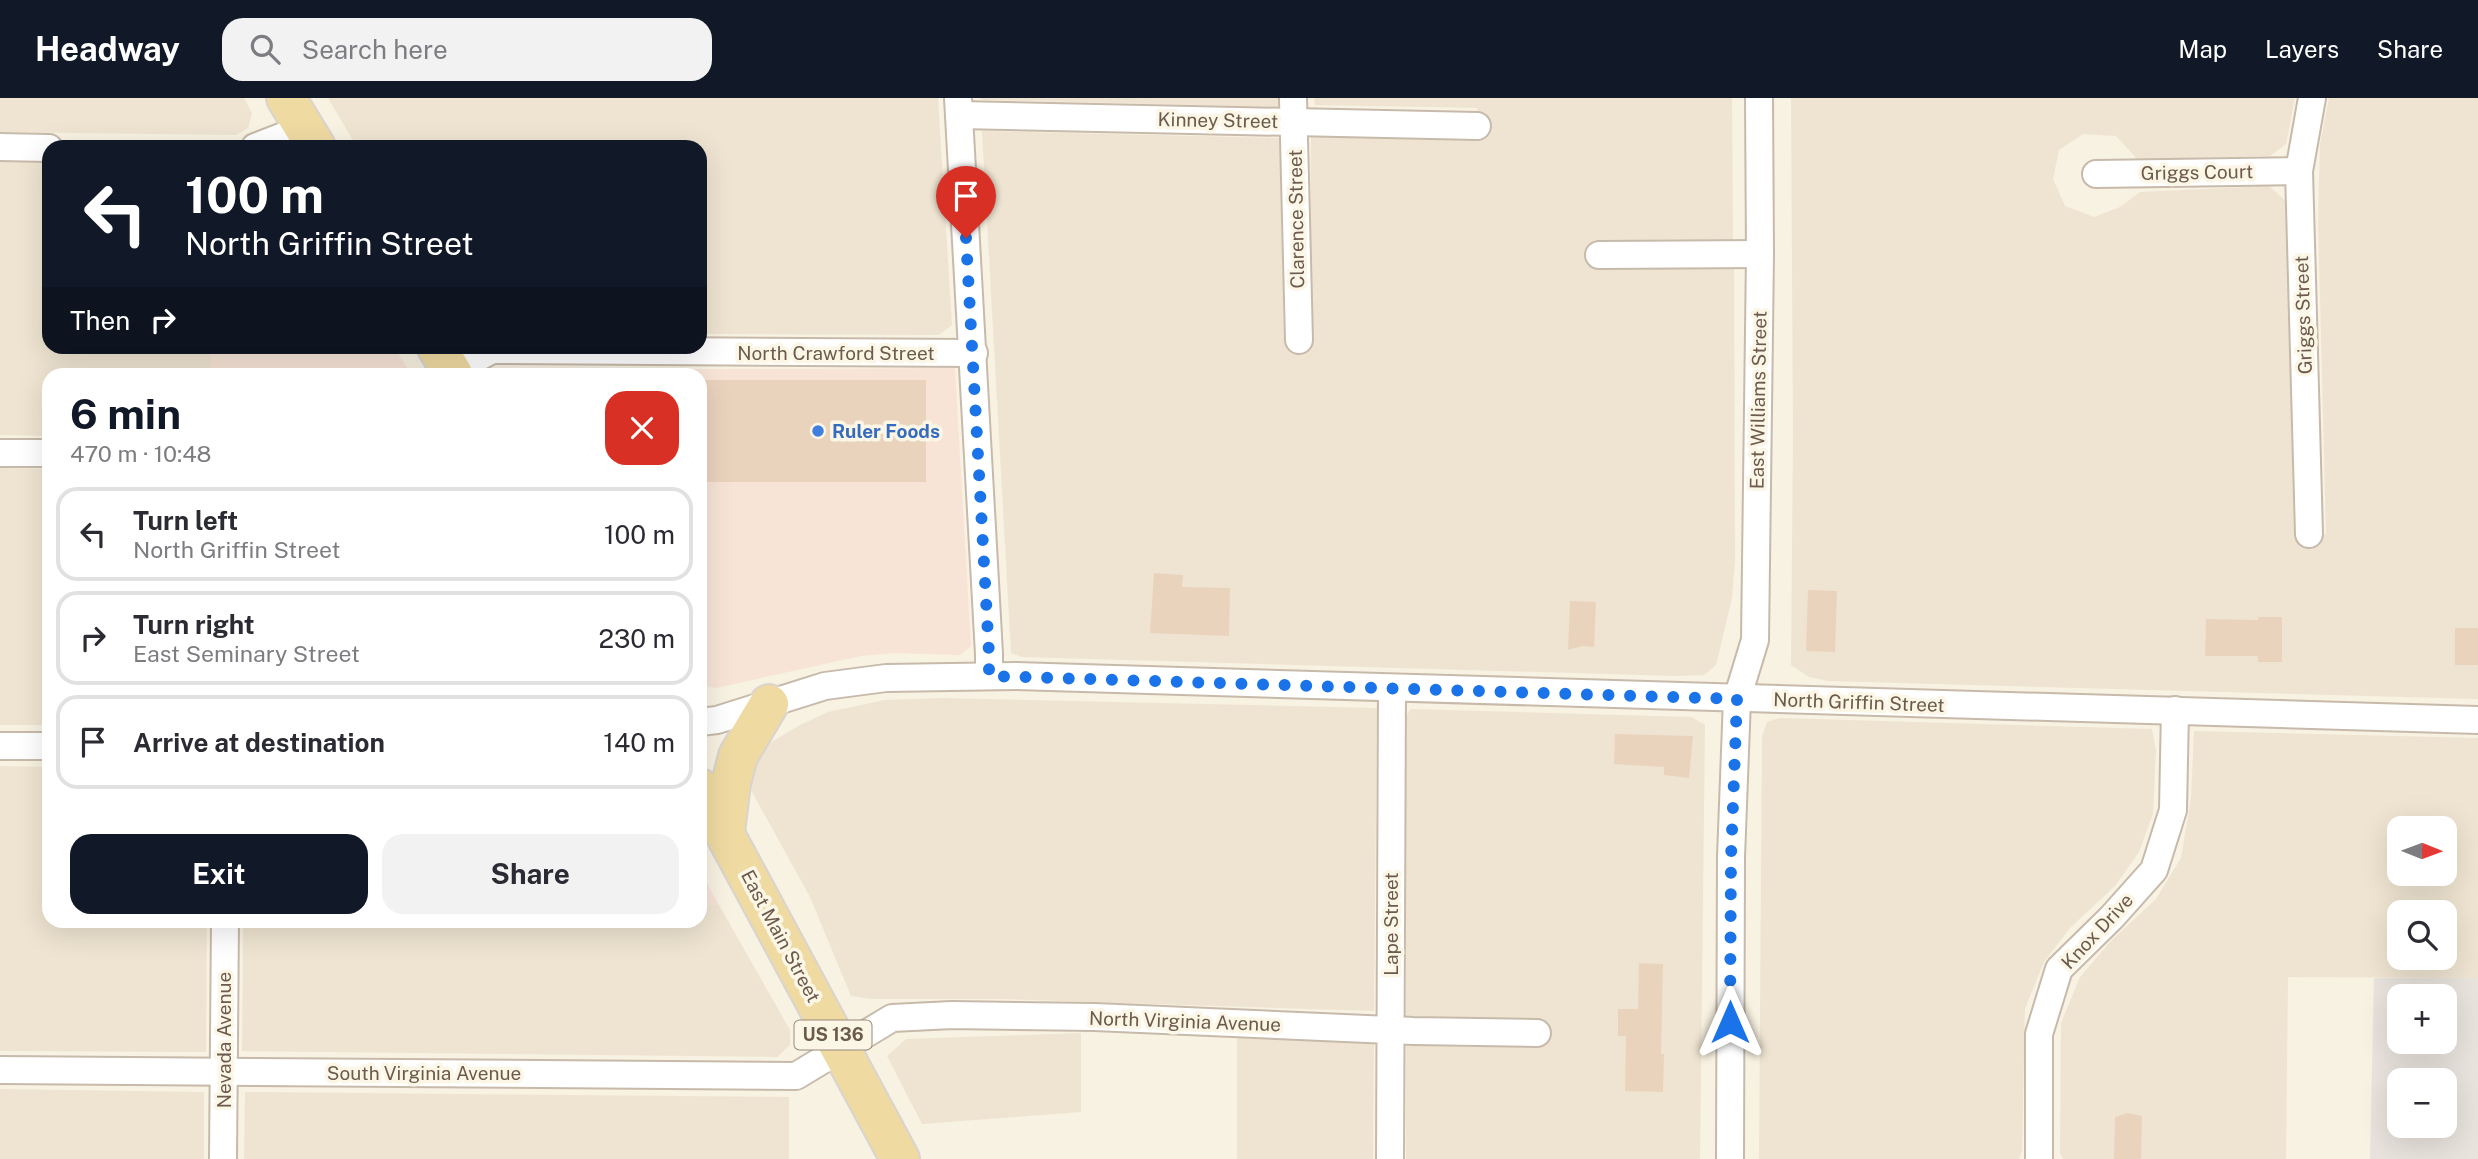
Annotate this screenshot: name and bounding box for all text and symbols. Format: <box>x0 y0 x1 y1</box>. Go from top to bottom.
search box <box>222 18 712 81</box>
text: Headway <box>35 30 180 68</box>
icon: search <box>246 30 284 68</box>
text: Search here <box>302 34 448 65</box>
text: Map <box>2178 35 2227 63</box>
text: Layers <box>2265 35 2339 63</box>
text: Share <box>2377 35 2443 63</box>
street label: Kinney Street <box>1158 108 1278 132</box>
street label: Clarence Street <box>1284 149 1308 289</box>
street label: Griggs Court <box>2140 160 2254 184</box>
text: 100 m <box>185 166 324 224</box>
pin <box>936 166 996 238</box>
icon: left <box>70 168 161 259</box>
icon: arrive <box>947 177 985 215</box>
text: North Griffin Street <box>185 225 474 262</box>
street label: Griggs Street <box>2290 255 2316 375</box>
icon: right <box>144 301 182 339</box>
text: Then <box>70 305 130 336</box>
street label: East Williams Street <box>1745 311 1771 489</box>
street label: North Crawford Street <box>737 342 935 364</box>
text: 6 min <box>70 389 181 438</box>
button: close <box>605 391 679 465</box>
place label: Ruler Foods <box>832 420 940 442</box>
marker: Ruler Foods <box>810 423 826 439</box>
text: 470 m · 10:48 <box>70 440 212 467</box>
text: Turn left <box>133 505 238 536</box>
icon: left <box>74 515 112 553</box>
text: 100 m <box>604 519 675 550</box>
text: North Griffin Street <box>133 536 341 563</box>
text: Turn right <box>133 609 255 640</box>
icon: right <box>74 619 112 657</box>
text: 230 m <box>599 623 675 654</box>
text: East Seminary Street <box>133 640 360 667</box>
street label: North Griffin Street <box>1773 688 1945 716</box>
icon: arrive <box>74 723 112 761</box>
text: Arrive at destination <box>133 727 385 758</box>
text: 140 m <box>603 727 675 758</box>
north arrow <box>2387 816 2457 886</box>
map controls <box>2387 816 2457 1138</box>
button: Exit <box>70 834 368 914</box>
button: Share <box>382 834 679 914</box>
street label: East Main Street <box>737 866 825 1006</box>
street label: Lape Street <box>1380 872 1402 976</box>
street label: Knox Drive <box>2057 889 2137 973</box>
button: search <box>2387 900 2457 970</box>
street label: Nevada Avenue <box>213 972 235 1108</box>
button: + <box>2387 984 2457 1054</box>
position arrow <box>1693 985 1767 1059</box>
street label: North Virginia Avenue <box>1089 1007 1281 1035</box>
road number: US 136 <box>794 1020 872 1050</box>
street label: South Virginia Avenue <box>327 1062 521 1084</box>
button: − <box>2387 1068 2457 1138</box>

